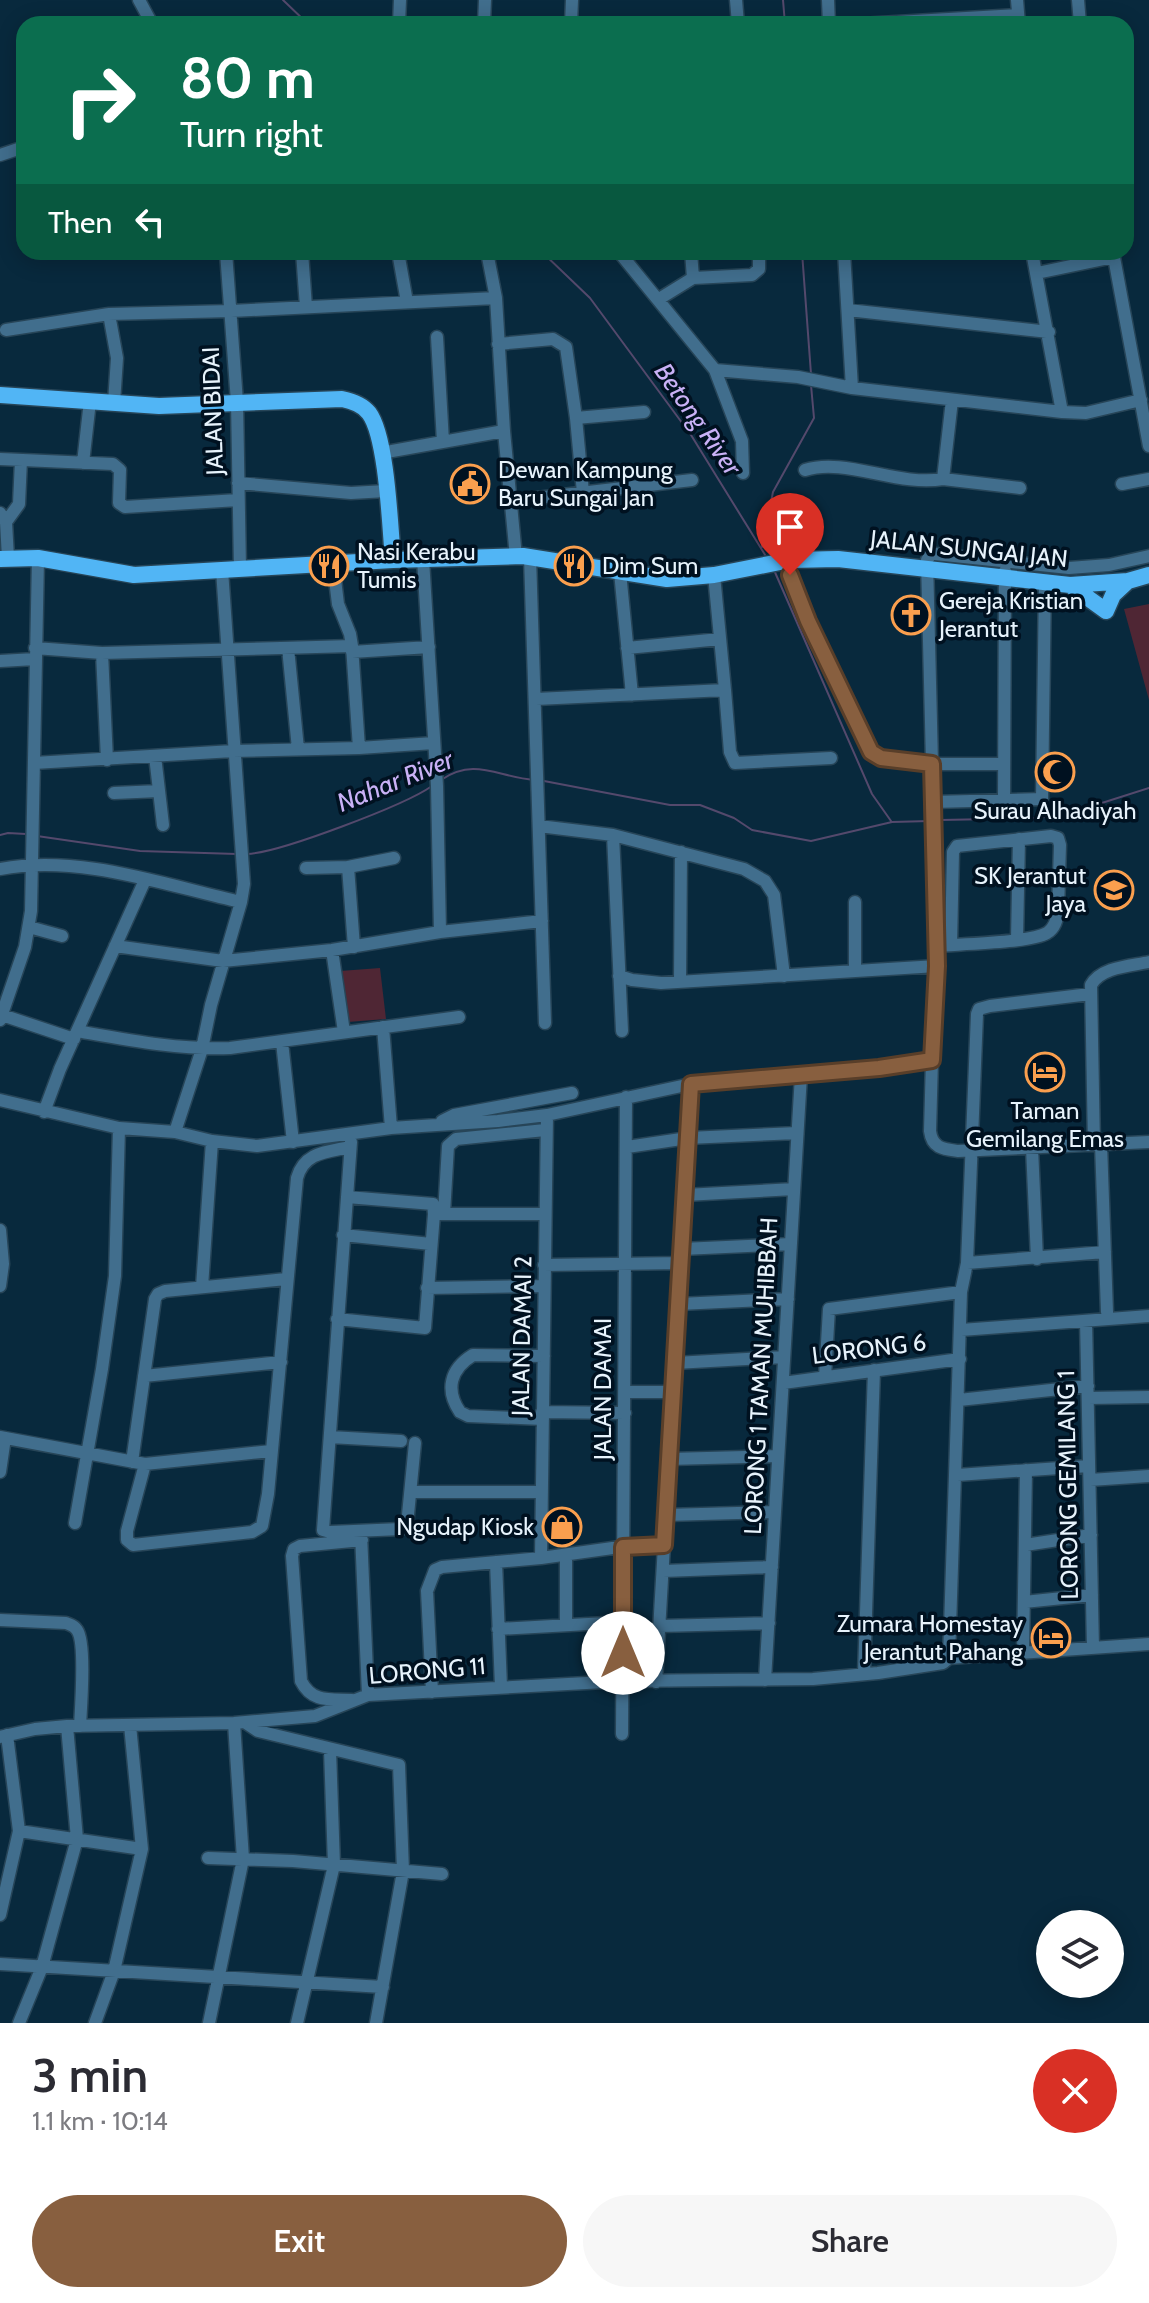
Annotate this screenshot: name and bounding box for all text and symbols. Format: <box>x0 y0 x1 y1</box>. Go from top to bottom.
text: 80 m <box>180 44 315 112</box>
icon: right <box>48 48 152 152</box>
text: Turn right <box>180 112 323 156</box>
icon: left <box>128 200 172 244</box>
text: Then <box>48 204 112 241</box>
street label: JALAN BIDAI <box>196 346 229 477</box>
water label: Betong River <box>648 357 749 482</box>
place label: Dewan Kampung Baru Sungai Jan <box>498 455 674 512</box>
public building icon: Dewan Kampung Baru Sungai Jan <box>449 463 491 505</box>
pin <box>756 493 824 575</box>
icon: arrive <box>768 505 812 549</box>
street label: JALAN SUNGAI JAN <box>868 524 1069 573</box>
place label: Nasi Kerabu Tumis <box>357 537 476 594</box>
restaurant icon: Nasi Kerabu Tumis <box>308 545 350 587</box>
restaurant icon: Dim Sum <box>553 545 595 587</box>
place label: Dim Sum <box>602 551 698 580</box>
place label: Gereja Kristian Jerantut <box>938 586 1083 643</box>
church icon: Gereja Kristian Jerantut <box>890 594 932 636</box>
water label: Nahar River <box>332 743 459 819</box>
mosque icon: Surau Alhadiyah <box>1034 751 1076 793</box>
place label: Surau Alhadiyah <box>973 796 1137 825</box>
place label: SK Jerantut Jaya <box>974 861 1086 918</box>
school or university icon: SK Jerantut Jaya <box>1093 869 1135 911</box>
hotel icon: Taman Gemilang Emas <box>1024 1051 1066 1093</box>
place label: Taman Gemilang Emas <box>966 1096 1124 1153</box>
street label: LORONG 1 TAMAN MUHIBBAH <box>738 1217 783 1535</box>
street label: JALAN DAMAI 2 <box>506 1256 537 1417</box>
street label: JALAN DAMAI <box>588 1318 617 1461</box>
street label: LORONG 6 <box>810 1327 928 1370</box>
street label: LORONG GEMILANG 1 <box>1051 1370 1084 1600</box>
shop icon: Ngudap Kiosk <box>541 1506 583 1548</box>
place label: Ngudap Kiosk <box>396 1512 534 1541</box>
place label: Zumara Homestay Jerantut Pahang <box>837 1609 1024 1666</box>
position arrow <box>581 1611 665 1695</box>
hotel icon: Zumara Homestay Jerantut Pahang <box>1030 1617 1072 1659</box>
street label: LORONG 11 <box>367 1651 486 1690</box>
map controls <box>1036 1910 1124 1998</box>
button: layers <box>1036 1910 1124 1998</box>
text: 3 min <box>32 2046 148 2104</box>
button: close <box>1033 2049 1117 2133</box>
text: 1.1 km · 10:14 <box>32 2105 168 2137</box>
button: Exit <box>32 2195 567 2287</box>
button: Share <box>583 2195 1117 2287</box>

